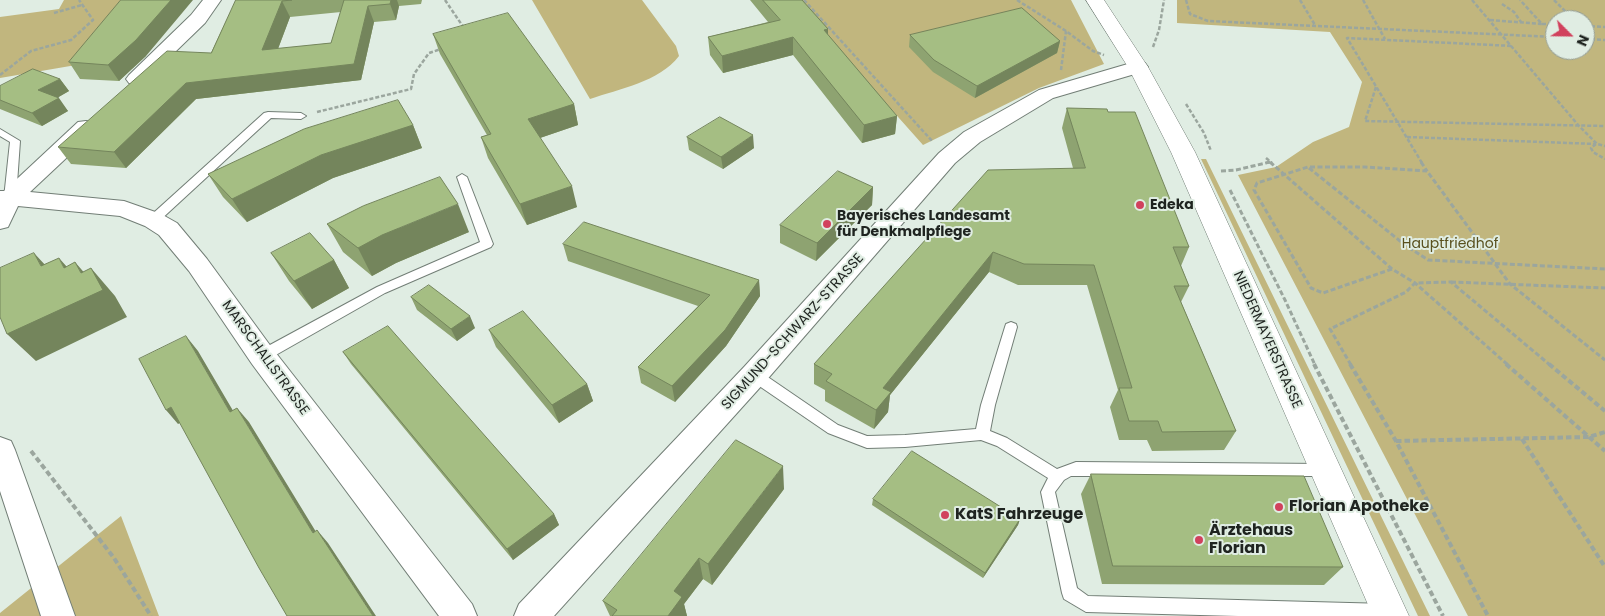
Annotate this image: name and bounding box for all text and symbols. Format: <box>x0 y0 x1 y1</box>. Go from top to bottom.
north arrow <box>1545 10 1595 60</box>
text: N <box>1572 32 1594 49</box>
place label: Edeka <box>1150 197 1194 213</box>
marker: Edeka <box>1134 199 1146 211</box>
place label: Bayerisches Landesamt für Denkmalpflege <box>837 208 1010 240</box>
marker: Bayerisches Landesamt für Denkmalpflege <box>821 218 833 230</box>
park label: Hauptfriedhof <box>1402 236 1498 252</box>
street label: SIGMUND-SCHWARZ-STRASSE <box>718 250 868 414</box>
street label: NIEDERMAYERSTRASSE <box>1229 269 1305 411</box>
street label: MARSCHALLSTRASSE <box>218 297 312 419</box>
place label: Florian Apotheke <box>1289 497 1429 517</box>
marker: Florian Apotheke <box>1273 501 1285 513</box>
place label: KatS Fahrzeuge <box>955 505 1083 525</box>
marker: KatS Fahrzeuge <box>939 509 951 521</box>
place label: Ärztehaus Florian <box>1209 521 1293 559</box>
marker: Ärztehaus Florian <box>1193 534 1205 546</box>

